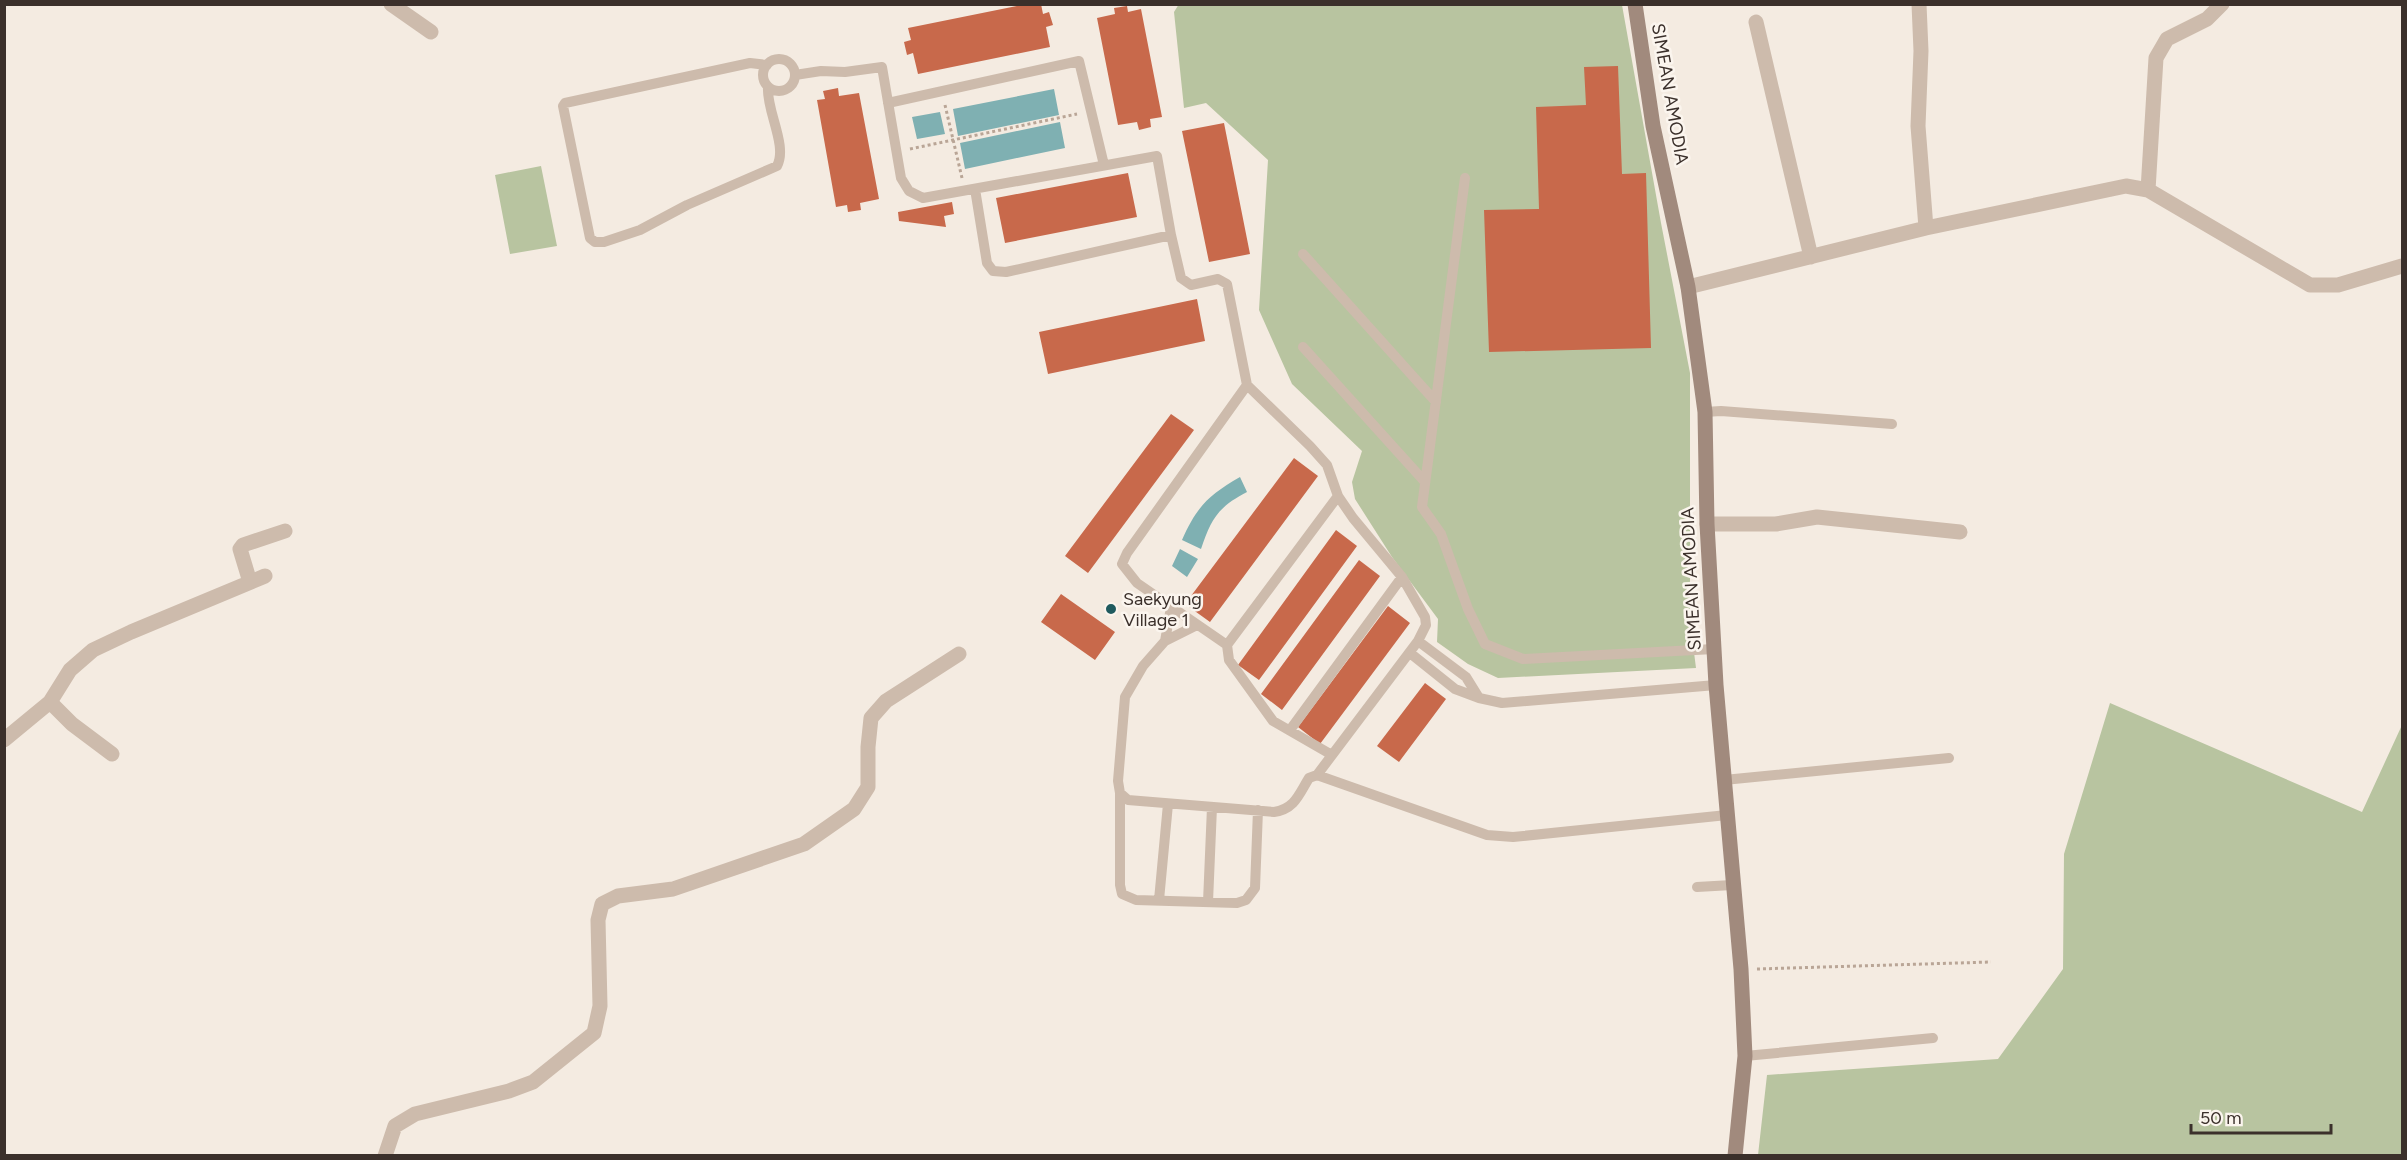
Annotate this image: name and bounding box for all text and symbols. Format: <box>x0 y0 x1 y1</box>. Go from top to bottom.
street label: SIMEAN AMODIA <box>1647 22 1693 166</box>
street label: SIMEAN AMODIA <box>1676 507 1706 651</box>
place label: Saekyung Village 1 <box>1123 588 1202 631</box>
marker: Saekyung Village 1 <box>1104 602 1118 616</box>
scale bar <box>2191 1097 2330 1135</box>
text: 50 m <box>2200 1107 2242 1129</box>

